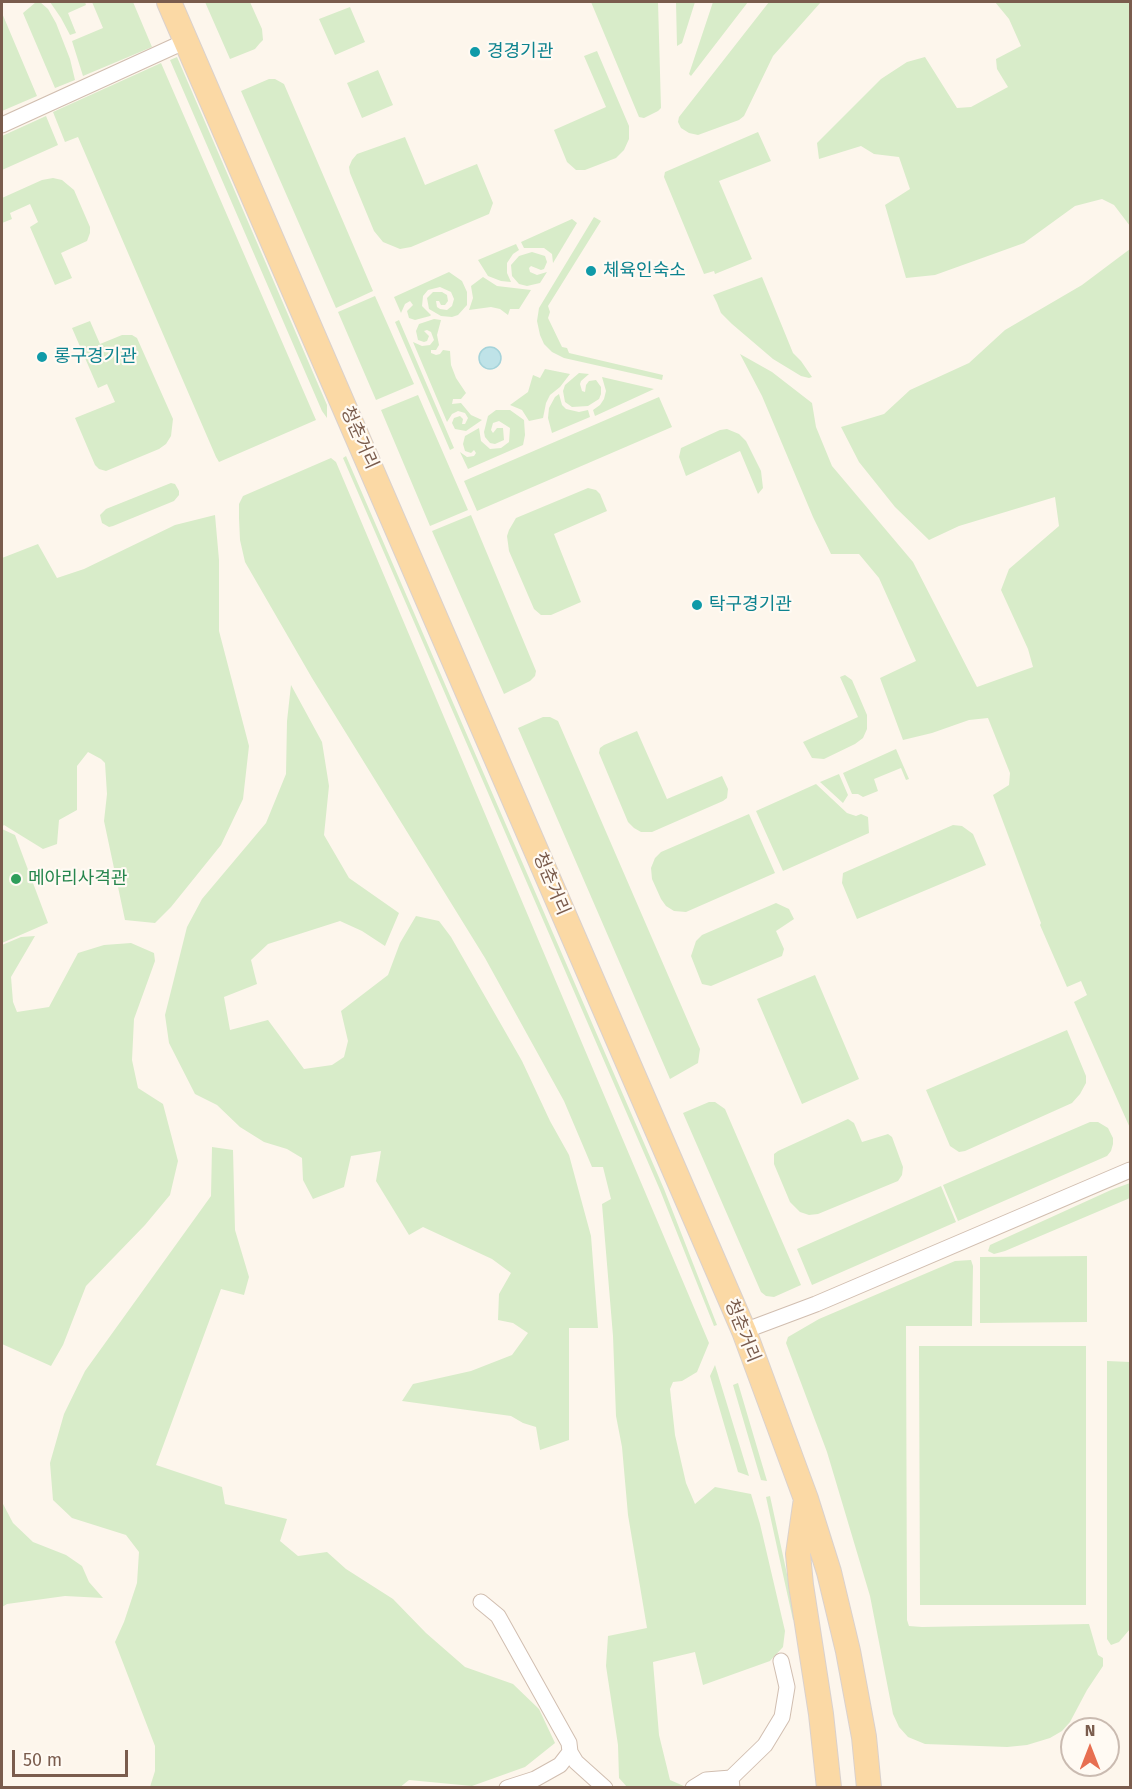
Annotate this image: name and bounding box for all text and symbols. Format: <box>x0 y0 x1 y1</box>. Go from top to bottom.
place label: 경경기관 <box>487 41 553 63</box>
marker: 경경기관 <box>468 45 482 59</box>
place label: 체육인숙소 <box>603 260 686 282</box>
marker: 체육인숙소 <box>584 264 598 278</box>
place label: 롱구경기관 <box>54 346 137 368</box>
marker: 롱구경기관 <box>35 350 49 364</box>
street label: 청춘거리 <box>336 403 382 473</box>
place label: 탁구경기관 <box>709 594 792 616</box>
marker: 탁구경기관 <box>690 598 704 612</box>
street label: 청춘거리 <box>528 849 574 919</box>
place label: 메아리사격관 <box>28 868 127 890</box>
marker: 메아리사격관 <box>9 872 23 886</box>
street label: 청춘거리 <box>720 1296 764 1366</box>
north arrow <box>1060 1717 1120 1777</box>
text: N <box>1085 1721 1095 1740</box>
scale bar <box>15 1738 130 1776</box>
text: 50 m <box>23 1749 62 1771</box>

